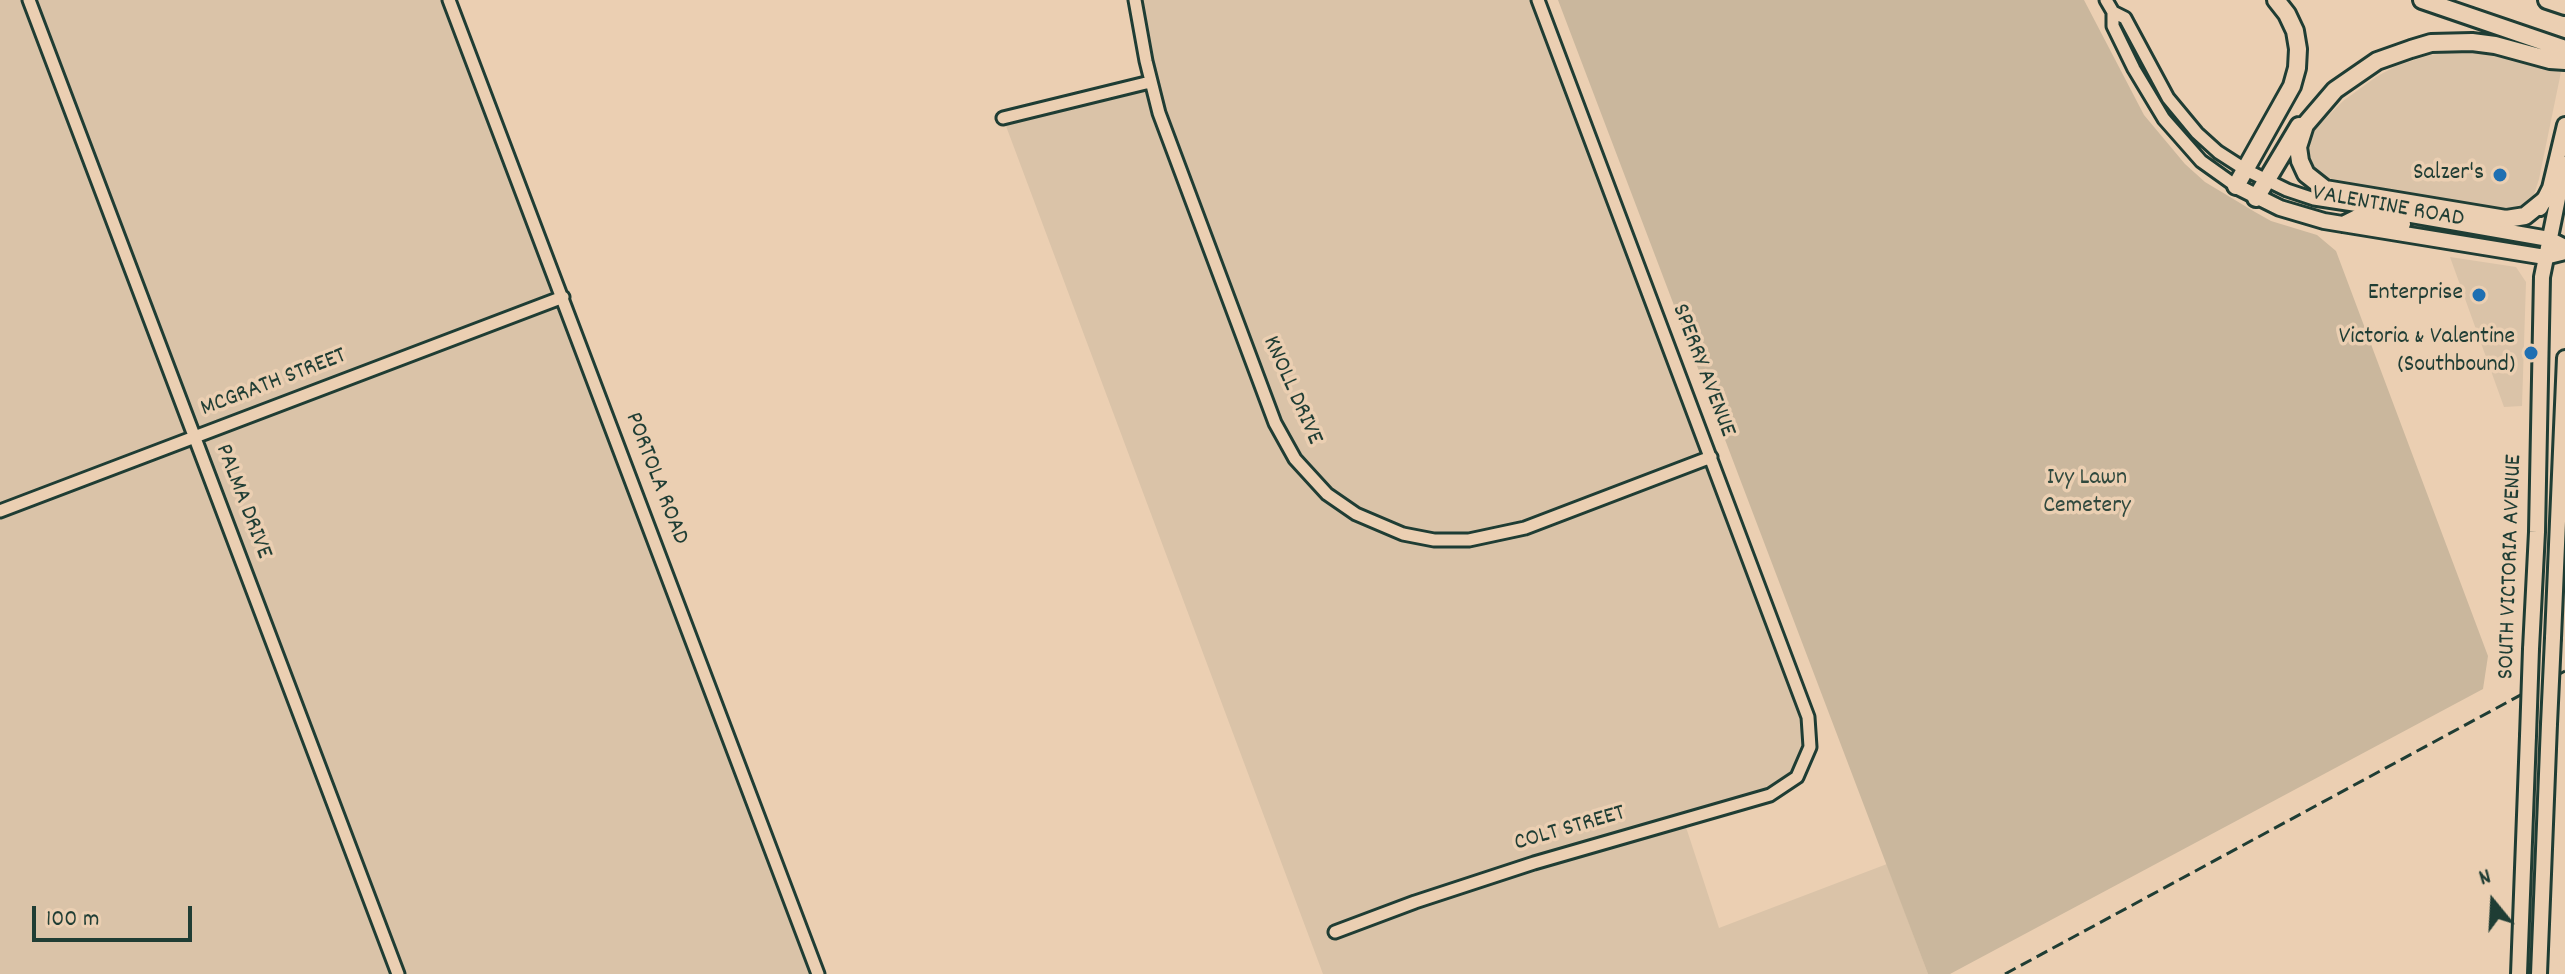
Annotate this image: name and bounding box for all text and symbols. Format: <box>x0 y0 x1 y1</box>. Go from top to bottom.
place label: Salzer's <box>2413 161 2484 189</box>
marker: Salzer's <box>2491 166 2509 184</box>
street label: VALENTINE ROAD <box>2310 180 2466 236</box>
place label: Enterprise <box>2368 281 2463 309</box>
marker: Enterprise <box>2470 286 2488 304</box>
street label: SPERRY AVENUE <box>1663 301 1741 441</box>
place label: Victoria & Valentine (Southbound) <box>2339 325 2515 381</box>
street label: KNOLL DRIVE <box>1254 332 1328 450</box>
street label: MCGRATH STREET <box>197 343 351 425</box>
marker: Victoria & Valentine (Southbound) <box>2522 344 2540 362</box>
street label: PORTOLA ROAD <box>617 409 693 549</box>
street label: PALMA DRIVE <box>207 441 277 563</box>
street label: SOUTH VICTORIA AVENUE <box>2494 454 2530 680</box>
park label: Ivy Lawn Cemetery <box>2043 466 2131 522</box>
street label: COLT STREET <box>1511 800 1629 860</box>
north arrow <box>2453 862 2533 942</box>
text: N <box>2475 862 2495 895</box>
scale bar <box>36 890 196 940</box>
text: 100 m <box>46 903 99 937</box>

